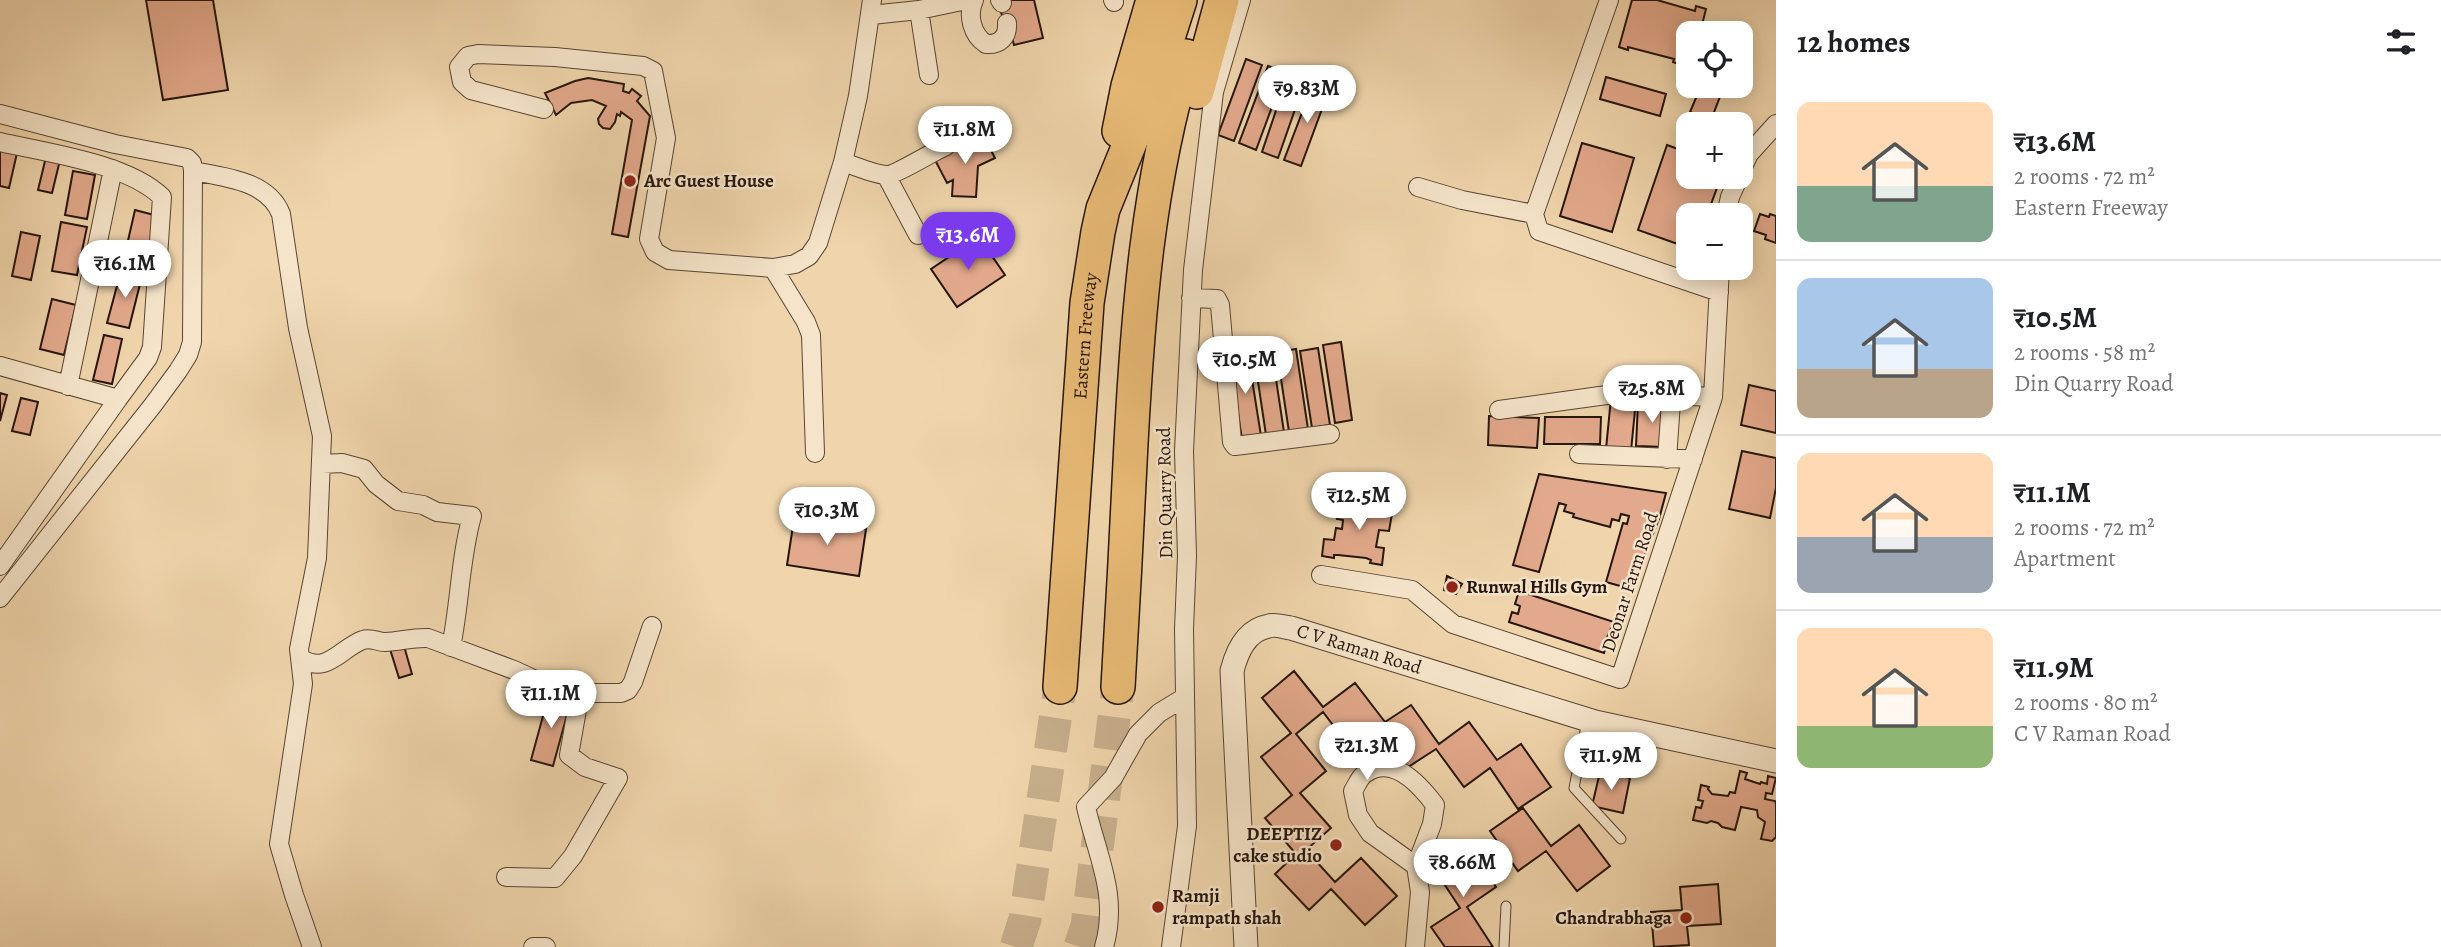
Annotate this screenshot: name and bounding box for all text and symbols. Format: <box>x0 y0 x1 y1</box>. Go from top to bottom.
map controls <box>1676 21 1753 280</box>
button: locate <box>1676 21 1753 98</box>
text: 12 homes <box>1797 22 1910 62</box>
icon: filters <box>2382 23 2420 61</box>
pin: ₹9.83M <box>1250 66 1364 125</box>
text: ₹9.83M <box>1274 72 1340 103</box>
pin: ₹11.8M <box>908 106 1022 166</box>
button: + <box>1676 112 1753 189</box>
text: ₹11.8M <box>934 113 996 144</box>
text: ₹13.6M <box>2014 121 2096 161</box>
icon: home <box>1853 130 1937 214</box>
text: 2 rooms · 72 m² <box>2014 161 2155 192</box>
place label: Arc Guest House <box>643 168 774 194</box>
marker: Arc Guest House <box>622 173 638 189</box>
text: Eastern Freeway <box>2014 192 2168 223</box>
button: − <box>1676 203 1753 280</box>
pin: ₹13.6M <box>911 212 1025 272</box>
text: ₹13.6M <box>936 219 1000 250</box>
pin: ₹16.1M <box>68 240 182 300</box>
text: ₹16.1M <box>94 247 156 278</box>
street label: Eastern Freeway <box>1067 270 1105 400</box>
text: ₹10.5M <box>2014 297 2097 337</box>
icon: home <box>1853 306 1937 390</box>
pin: ₹10.5M <box>1188 336 1302 396</box>
text: 2 rooms · 58 m² <box>2014 337 2155 368</box>
text: ₹10.5M <box>1213 343 1277 374</box>
pin: ₹25.8M <box>1595 366 1709 425</box>
text: Din Quarry Road <box>2014 368 2174 399</box>
text: ₹25.8M <box>1619 372 1685 403</box>
street label: Din Quarry Road <box>1151 426 1179 559</box>
pin: ₹12.5M <box>1302 472 1416 532</box>
text: ₹11.1M <box>2014 472 2091 512</box>
text: ₹12.5M <box>1327 479 1391 510</box>
icon: home <box>1853 481 1937 565</box>
pin: ₹10.3M <box>770 488 884 547</box>
text: ₹10.3M <box>795 494 859 525</box>
street label: Deonar Farm Road <box>1595 508 1665 655</box>
text: 2 rooms · 72 m² <box>2014 512 2155 543</box>
text: Apartment <box>2014 543 2116 574</box>
place label: Runwal Hills Gym <box>1466 574 1607 600</box>
marker: Runwal Hills Gym <box>1444 579 1460 595</box>
street label: C V Raman Road <box>1294 618 1426 681</box>
text: ₹11.9M <box>2014 647 2094 687</box>
icon: home <box>1853 656 1937 740</box>
pin: ₹11.1M <box>494 670 608 730</box>
text: ₹11.1M <box>522 677 580 708</box>
text: 2 rooms · 80 m² <box>2014 687 2158 718</box>
text: C V Raman Road <box>2014 718 2171 749</box>
pin: ₹21.3M <box>1310 722 1424 782</box>
text: ₹21.3M <box>1335 729 1399 760</box>
pin: ₹11.9M <box>1554 732 1668 792</box>
text: ₹11.9M <box>1580 739 1642 770</box>
place label: DEEPTIZ cake studio <box>1233 821 1322 869</box>
marker: DEEPTIZ cake studio <box>1328 837 1344 853</box>
pin: ₹8.66M <box>1406 839 1520 899</box>
text: ₹8.66M <box>1430 846 1496 877</box>
place label: Ramji rampath shah <box>1172 883 1282 931</box>
marker: Ramji rampath shah <box>1150 899 1166 915</box>
place label: Chandrabhaga <box>1555 905 1673 931</box>
marker: Chandrabhaga <box>1678 910 1694 926</box>

